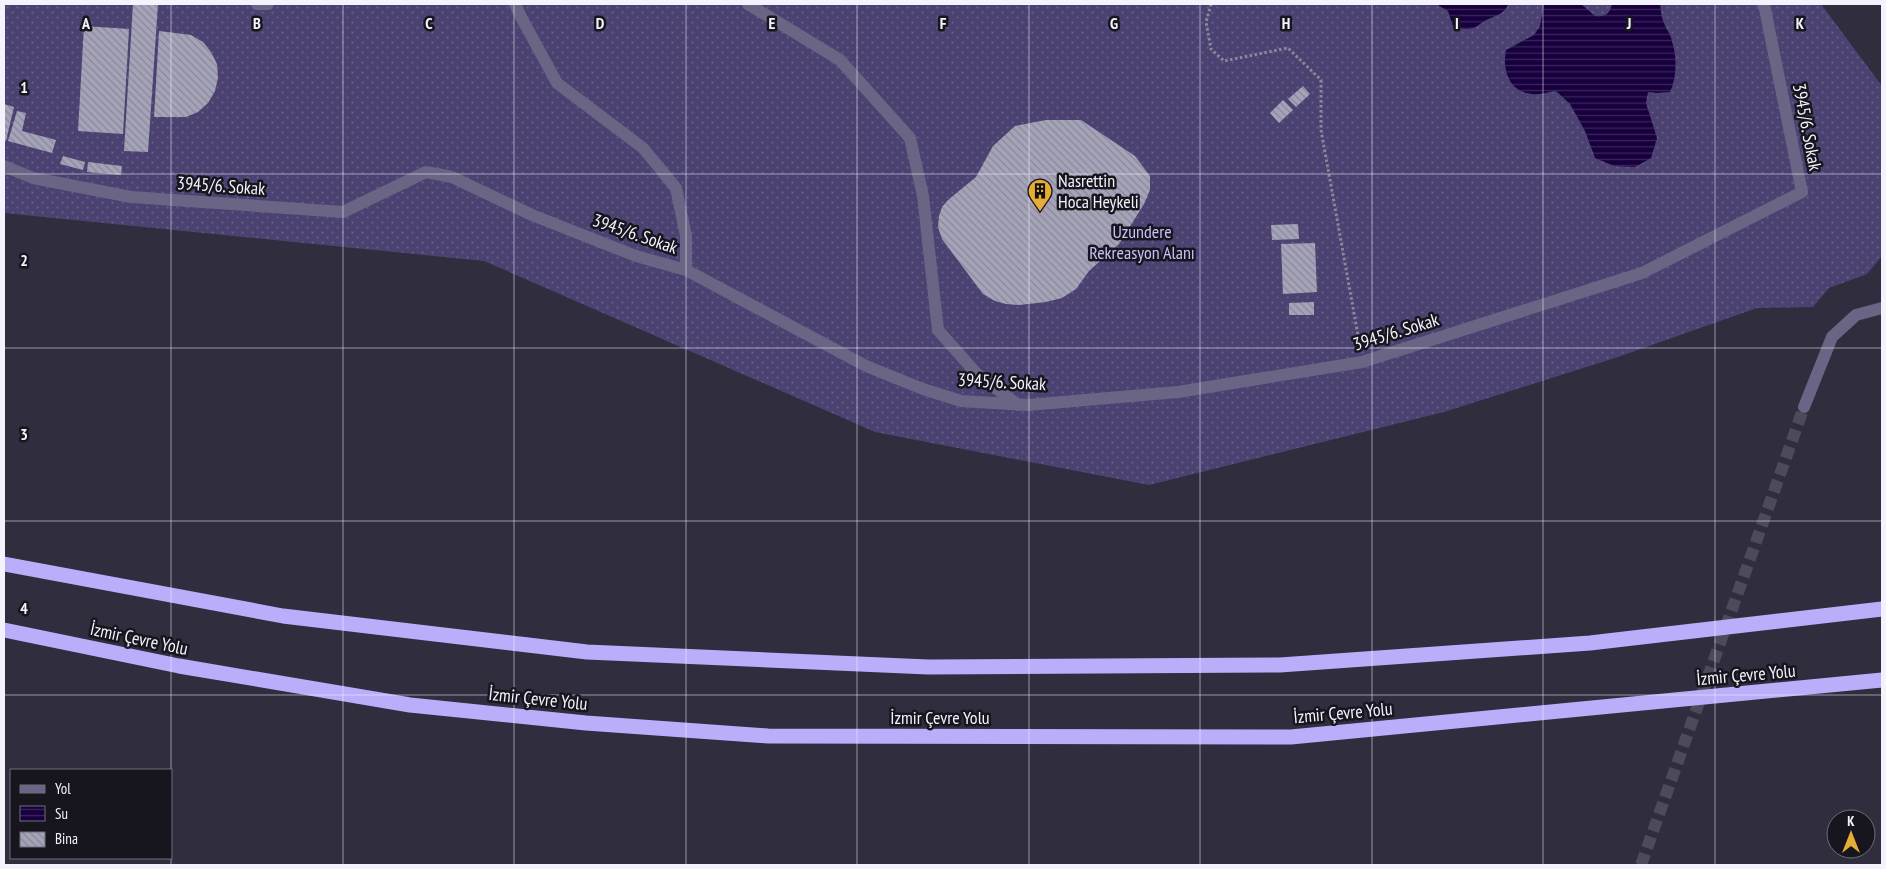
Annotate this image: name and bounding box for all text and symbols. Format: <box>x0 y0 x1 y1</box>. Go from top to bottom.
text: A <box>81 13 91 33</box>
text: B <box>253 13 261 33</box>
text: C <box>425 13 433 33</box>
text: D <box>596 13 605 33</box>
text: E <box>769 13 776 33</box>
text: F <box>940 13 947 33</box>
text: G <box>1110 13 1118 33</box>
text: H <box>1282 13 1290 33</box>
text: I <box>1455 13 1459 33</box>
text: J <box>1626 13 1631 33</box>
text: K <box>1796 13 1805 33</box>
text: 1 <box>20 77 28 97</box>
street label: 3945/6. Sokak <box>1788 81 1827 172</box>
place label: Nasrettin Hoca Heykeli <box>1058 169 1139 213</box>
street label: 3945/6. Sokak <box>176 171 266 200</box>
building icon: Nasrettin Hoca Heykeli <box>1027 178 1053 212</box>
street label: 3945/6. Sokak <box>590 208 681 259</box>
park label: Uzundere Rekreasyon Alanı <box>1089 220 1195 264</box>
text: 2 <box>20 250 28 270</box>
street label: 3945/6. Sokak <box>1350 308 1441 355</box>
street label: 3945/6. Sokak <box>957 368 1047 395</box>
text: 3 <box>20 424 28 444</box>
text: 4 <box>20 598 28 618</box>
street label: İzmir Çevre Yolu <box>88 617 190 660</box>
street label: İzmir Çevre Yolu <box>1695 659 1796 690</box>
street label: İzmir Çevre Yolu <box>487 682 589 715</box>
street label: İzmir Çevre Yolu <box>1292 697 1393 728</box>
street label: İzmir Çevre Yolu <box>890 706 990 729</box>
legend <box>10 769 172 859</box>
text: Yol <box>55 779 71 798</box>
text: Su <box>55 804 68 823</box>
north arrow <box>1826 809 1876 859</box>
text: K <box>1847 812 1855 830</box>
text: Bina <box>55 829 78 848</box>

